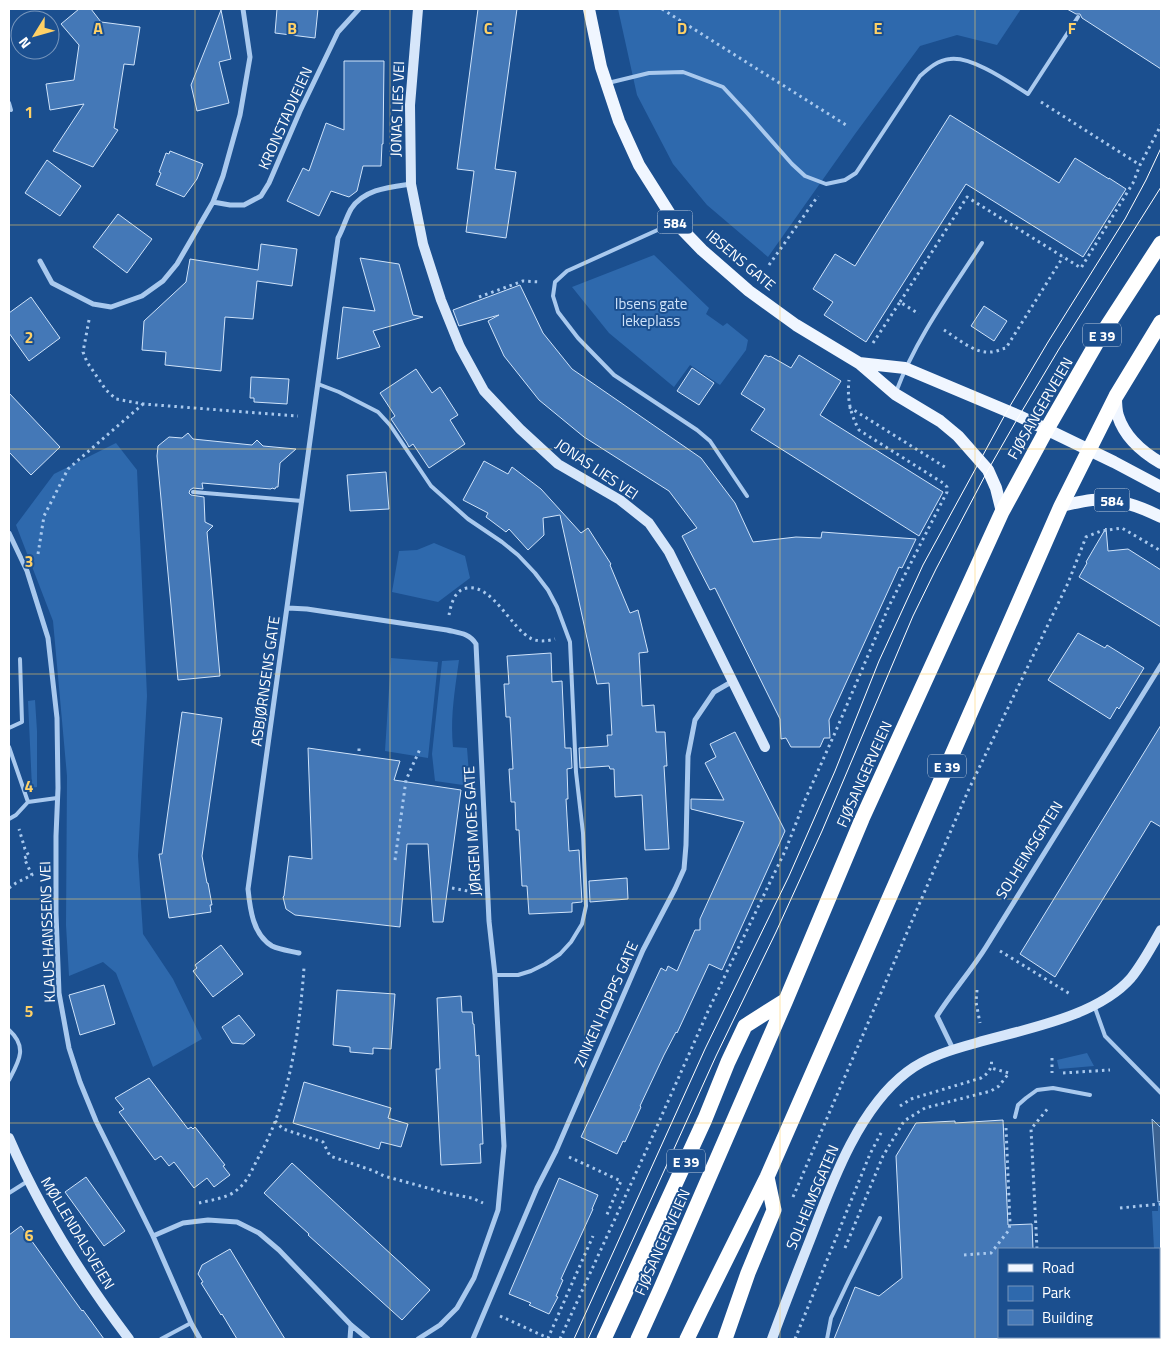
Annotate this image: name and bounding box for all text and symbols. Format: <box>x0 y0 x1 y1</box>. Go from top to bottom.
north arrow <box>10 10 60 60</box>
text: A <box>93 16 103 40</box>
text: B <box>287 16 297 40</box>
text: C <box>484 16 493 40</box>
text: D <box>677 16 687 40</box>
text: E <box>874 16 883 40</box>
text: F <box>1068 16 1077 40</box>
text: N <box>13 33 36 53</box>
street label: JONAS LIES VEI <box>384 61 410 157</box>
street label: KRONSTADVEIEN <box>252 63 318 173</box>
text: 1 <box>25 100 33 124</box>
road number: 584 <box>658 210 692 233</box>
street label: IBSENS GATE <box>701 224 781 296</box>
park label: Ibsens gate lekeplass <box>615 292 687 332</box>
road number: E 39 <box>1083 324 1121 346</box>
text: 2 <box>25 325 33 349</box>
street label: FJØSANGERVEIEN <box>1001 353 1079 463</box>
street label: JONAS LIES VEI <box>551 433 643 505</box>
road number: 584 <box>1094 488 1130 512</box>
text: 3 <box>25 549 33 573</box>
street label: ASBJØRNSENS GATE <box>244 614 286 748</box>
street label: FJØSANGERVEIEN <box>830 717 898 831</box>
road number: E 39 <box>928 754 966 778</box>
street label: JØRGEN MOES GATE <box>457 765 487 897</box>
text: 4 <box>25 774 34 798</box>
street label: SOLHEIMSGATEN <box>990 796 1068 904</box>
street label: KLAUS HANSSENS VEI <box>33 861 61 1003</box>
street label: ZINKEN HOPPS GATE <box>568 938 644 1070</box>
text: 5 <box>25 999 34 1023</box>
street label: SOLHEIMSGATEN <box>780 1141 844 1253</box>
road number: E 39 <box>667 1150 705 1172</box>
street label: MØLLENDALSVEIEN <box>35 1172 121 1294</box>
street label: FJØSANGERVEIEN <box>628 1185 696 1299</box>
text: 6 <box>25 1223 34 1247</box>
legend <box>998 1248 1160 1338</box>
text: Road <box>1042 1256 1074 1279</box>
text: Park <box>1042 1281 1071 1304</box>
text: Building <box>1042 1306 1093 1329</box>

